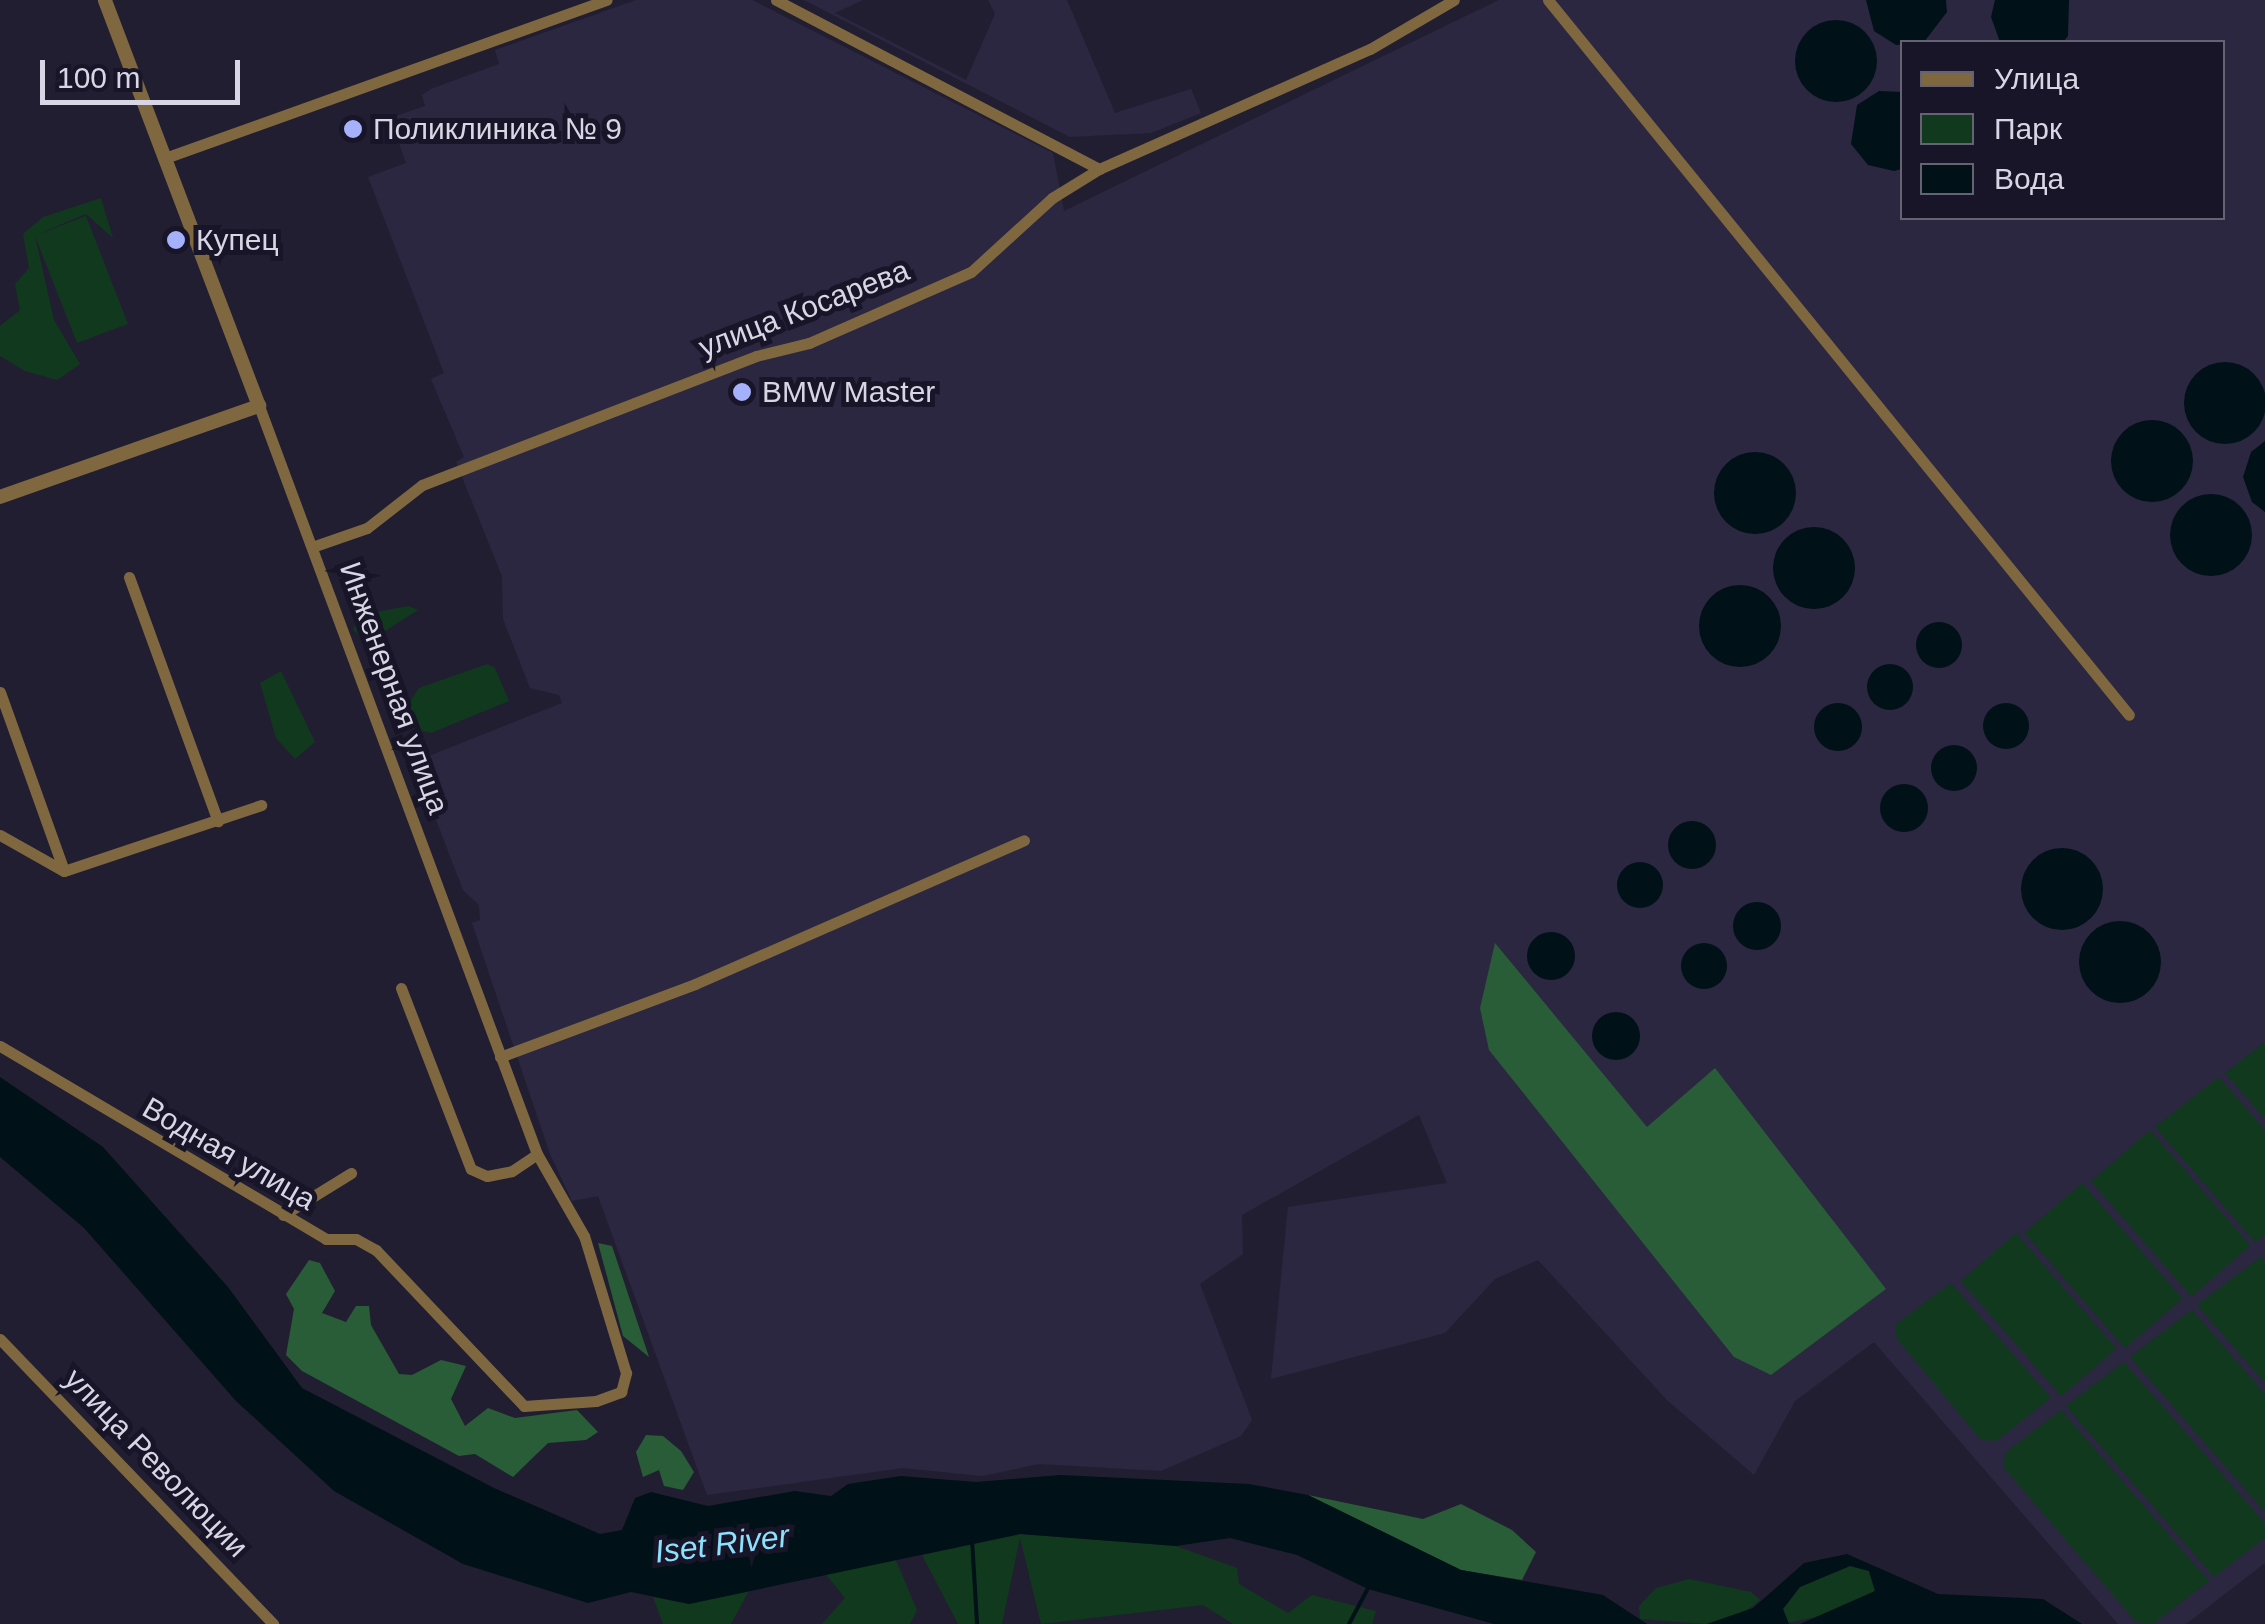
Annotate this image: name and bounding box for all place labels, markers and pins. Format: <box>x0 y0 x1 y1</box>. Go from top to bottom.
place label: Поликлиника № 9 <box>373 111 622 147</box>
marker: Поликлиника № 9 <box>342 118 364 140</box>
place label: Купец <box>196 222 279 258</box>
marker: Купец <box>165 229 187 251</box>
place label: BMW Master <box>762 374 935 410</box>
marker: BMW Master <box>731 381 753 403</box>

